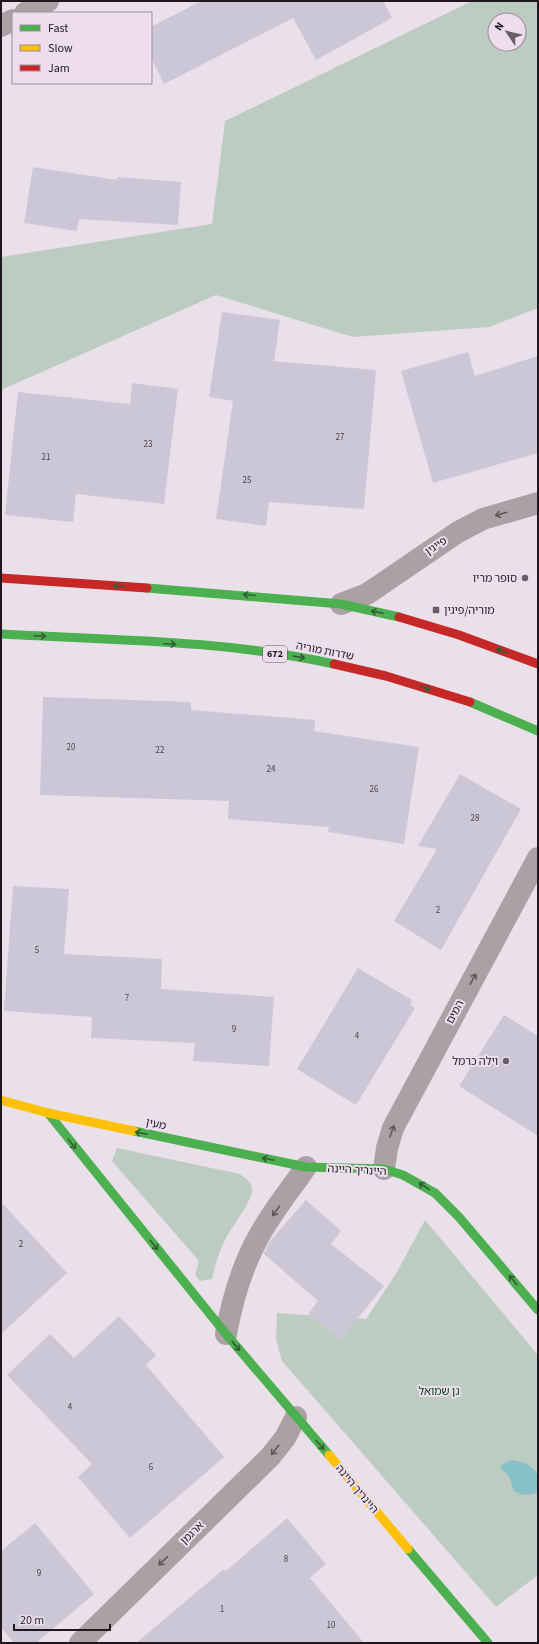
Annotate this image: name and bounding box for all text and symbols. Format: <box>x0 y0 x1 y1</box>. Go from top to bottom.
legend <box>12 12 152 84</box>
north arrow <box>487 12 527 52</box>
text: N <box>491 19 507 34</box>
text: Fast <box>48 20 68 37</box>
text: Slow <box>48 40 73 57</box>
text: Jam <box>48 60 70 77</box>
house number: 27 <box>336 431 345 444</box>
house number: 23 <box>144 438 153 451</box>
house number: 21 <box>42 451 50 464</box>
house number: 25 <box>243 474 252 487</box>
one-way arrow <box>494 511 507 518</box>
street label: פייגין <box>422 533 450 559</box>
place label: סופר מריו <box>473 571 517 586</box>
marker: סופר מריו <box>520 573 530 583</box>
one-way arrow <box>113 583 126 590</box>
one-way arrow <box>243 592 256 599</box>
place label: מוריה/פיגין <box>444 603 494 618</box>
marker: מוריה/פיגין <box>431 605 441 615</box>
one-way arrow <box>371 608 384 615</box>
one-way arrow <box>33 633 46 640</box>
street label: שדרות מוריה <box>295 638 355 664</box>
one-way arrow <box>163 640 176 647</box>
road number: 672 <box>263 646 287 662</box>
one-way arrow <box>496 646 508 654</box>
one-way arrow <box>292 653 305 661</box>
one-way arrow <box>418 685 431 692</box>
house number: 20 <box>67 741 76 754</box>
house number: 22 <box>156 744 165 757</box>
house number: 24 <box>267 763 276 776</box>
house number: 26 <box>370 783 379 796</box>
house number: 28 <box>471 812 480 825</box>
house number: 2 <box>436 904 441 917</box>
house number: 5 <box>35 944 40 957</box>
one-way arrow <box>470 973 477 985</box>
house number: 7 <box>125 992 130 1005</box>
street label: המים <box>443 998 467 1026</box>
house number: 9 <box>232 1023 237 1036</box>
house number: 4 <box>355 1030 360 1043</box>
place label: וילה כרמל <box>452 1054 498 1069</box>
marker: וילה כרמל <box>501 1056 511 1066</box>
street label: מעין <box>144 1115 168 1133</box>
one-way arrow <box>389 1126 397 1138</box>
one-way arrow <box>134 1128 147 1136</box>
one-way arrow <box>68 1138 77 1149</box>
one-way arrow <box>262 1155 275 1163</box>
street label: היינריך היינה <box>327 1161 387 1179</box>
one-way arrow <box>419 1182 430 1190</box>
one-way arrow <box>272 1205 280 1216</box>
house number: 2 <box>19 1238 24 1251</box>
one-way arrow <box>149 1240 158 1250</box>
one-way arrow <box>508 1275 517 1285</box>
one-way arrow <box>231 1341 240 1351</box>
park label: גן שמואל <box>418 1384 460 1399</box>
house number: 4 <box>68 1401 73 1414</box>
one-way arrow <box>316 1440 325 1450</box>
one-way arrow <box>271 1444 280 1455</box>
house number: 6 <box>149 1461 154 1474</box>
street label: היינריך היינה <box>332 1462 382 1517</box>
street label: ארגמן <box>177 1518 207 1548</box>
house number: 8 <box>284 1553 289 1566</box>
one-way arrow <box>158 1556 168 1566</box>
house number: 9 <box>37 1567 42 1580</box>
house number: 1 <box>220 1603 224 1616</box>
scale bar <box>14 1606 110 1632</box>
text: 20 m <box>20 1612 44 1629</box>
house number: 10 <box>327 1619 336 1632</box>

